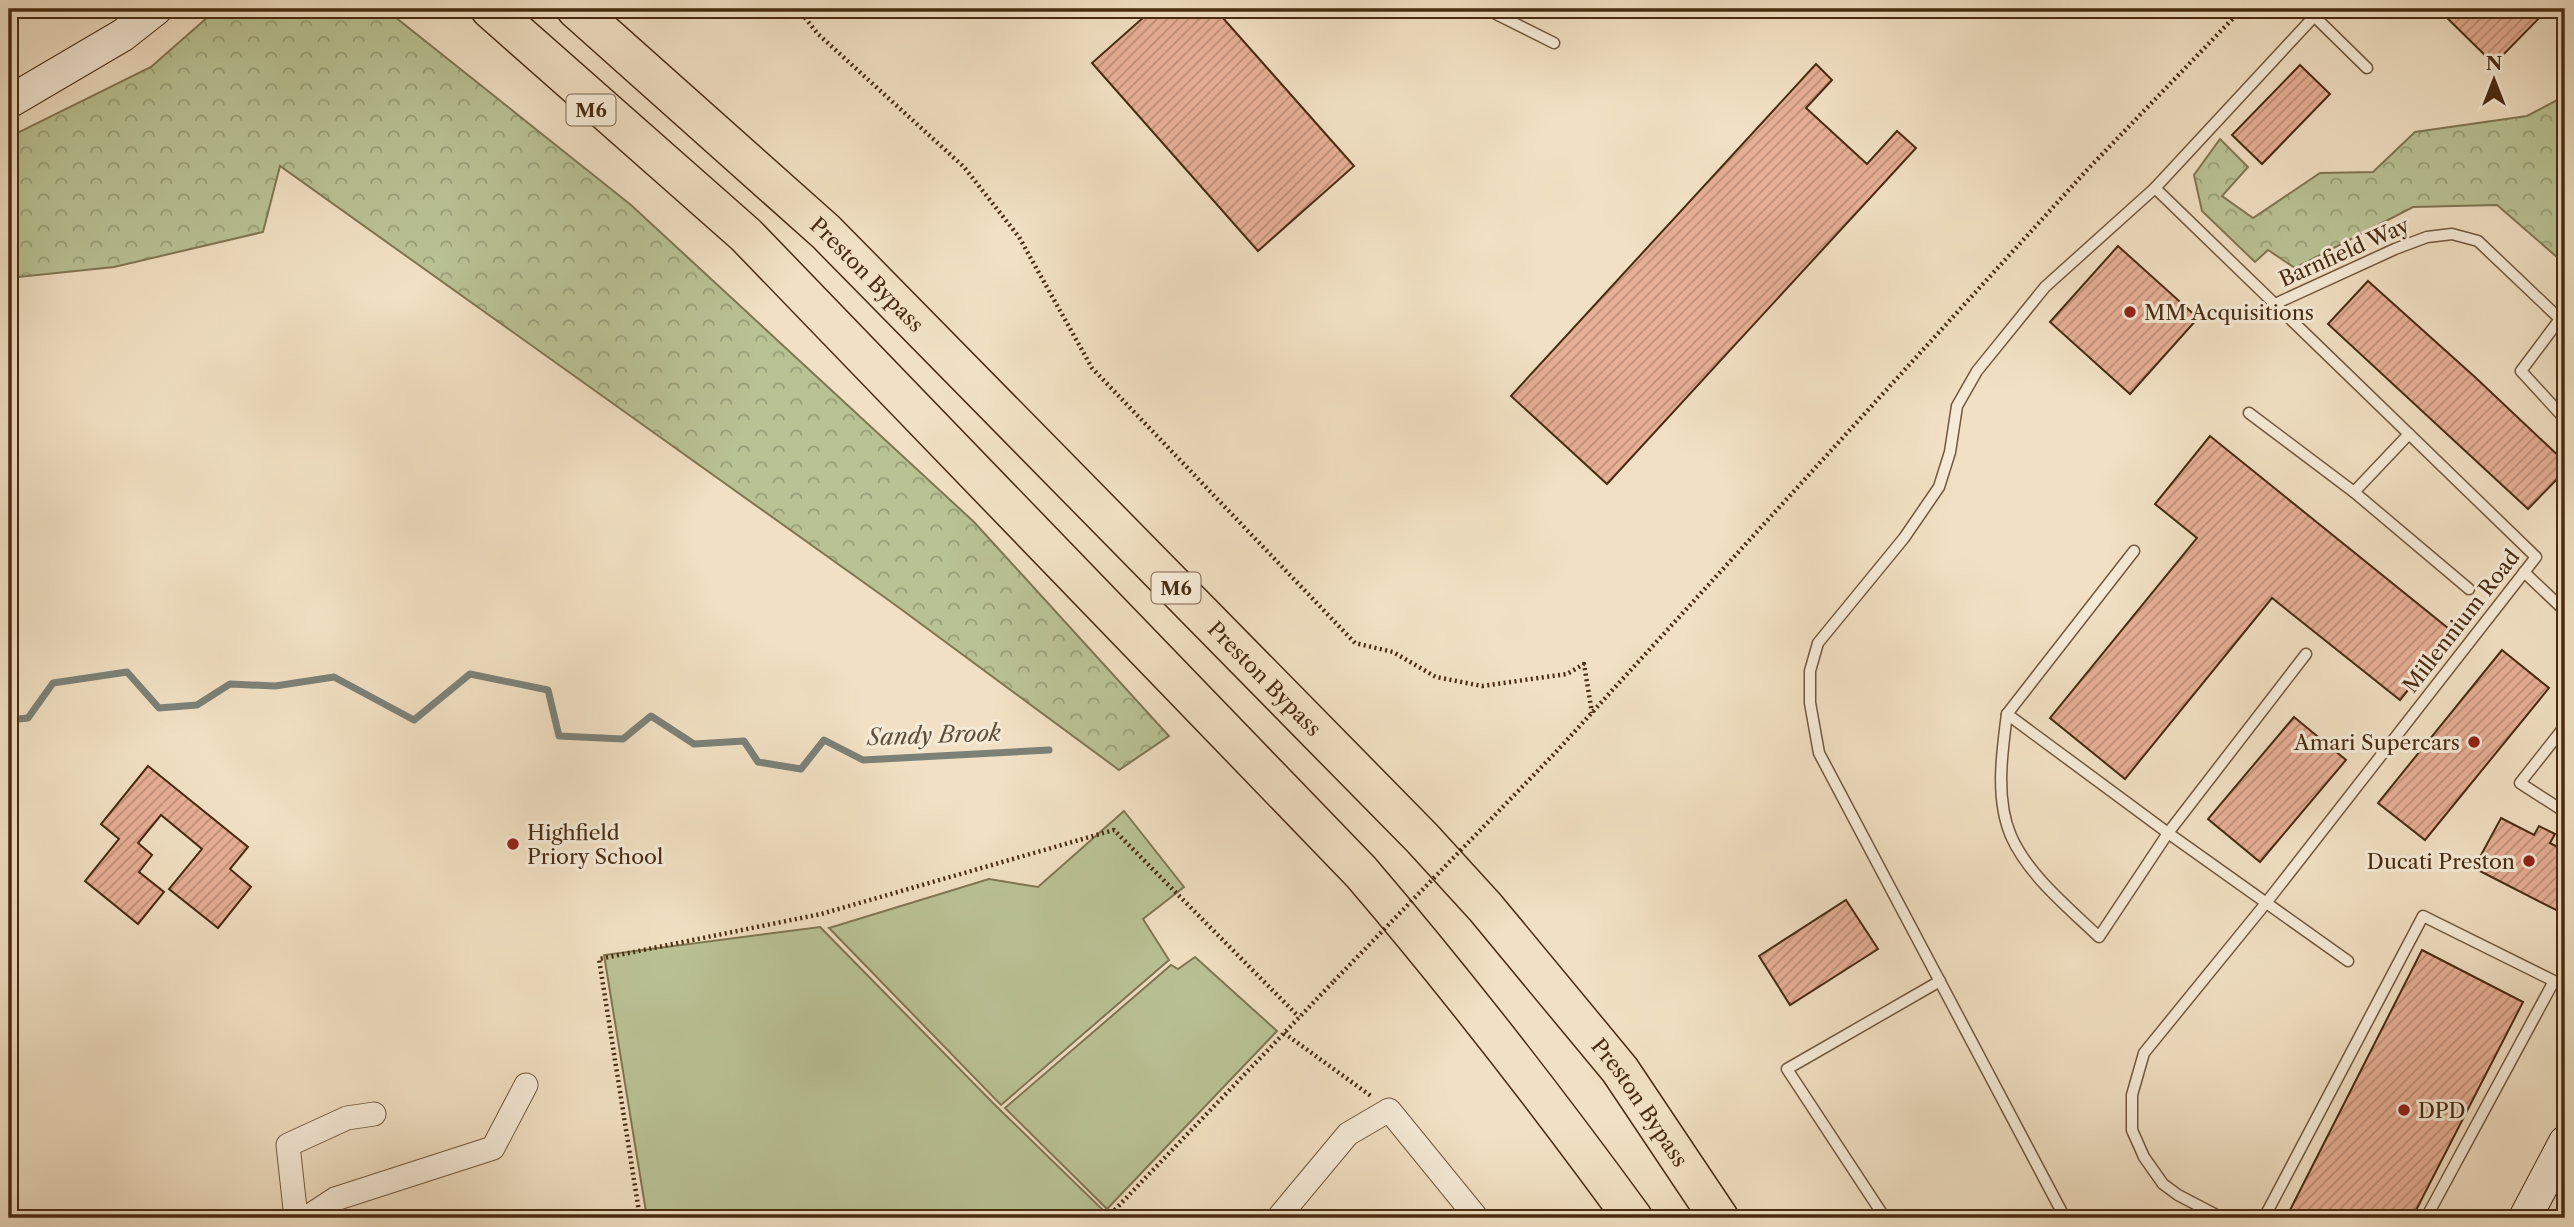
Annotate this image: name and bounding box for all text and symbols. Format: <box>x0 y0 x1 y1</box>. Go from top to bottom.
north arrow <box>2458 46 2528 116</box>
text: N <box>2486 52 2502 75</box>
road number: M6 <box>566 94 616 125</box>
street label: Preston Bypass <box>805 212 929 337</box>
street label: Barnfield Way <box>2275 212 2413 292</box>
place label: MM Acquisitions <box>2144 300 2314 325</box>
marker: MM Acquisitions <box>2122 304 2138 320</box>
street label: Millennium Road <box>2397 544 2525 697</box>
road number: M6 <box>1152 572 1200 604</box>
street label: Preston Bypass <box>1203 616 1327 741</box>
water label: Sandy Brook <box>865 719 1001 751</box>
place label: Amari Supercars <box>2293 730 2460 755</box>
marker: Amari Supercars <box>2466 734 2482 750</box>
place label: Highfield Priory School <box>527 820 663 869</box>
marker: Highfield Priory School <box>505 836 521 852</box>
place label: Ducati Preston <box>2367 849 2515 874</box>
marker: Ducati Preston <box>2521 853 2537 869</box>
street label: Preston Bypass <box>1586 1033 1693 1171</box>
place label: DPD <box>2418 1098 2466 1123</box>
marker: DPD <box>2396 1102 2412 1118</box>

